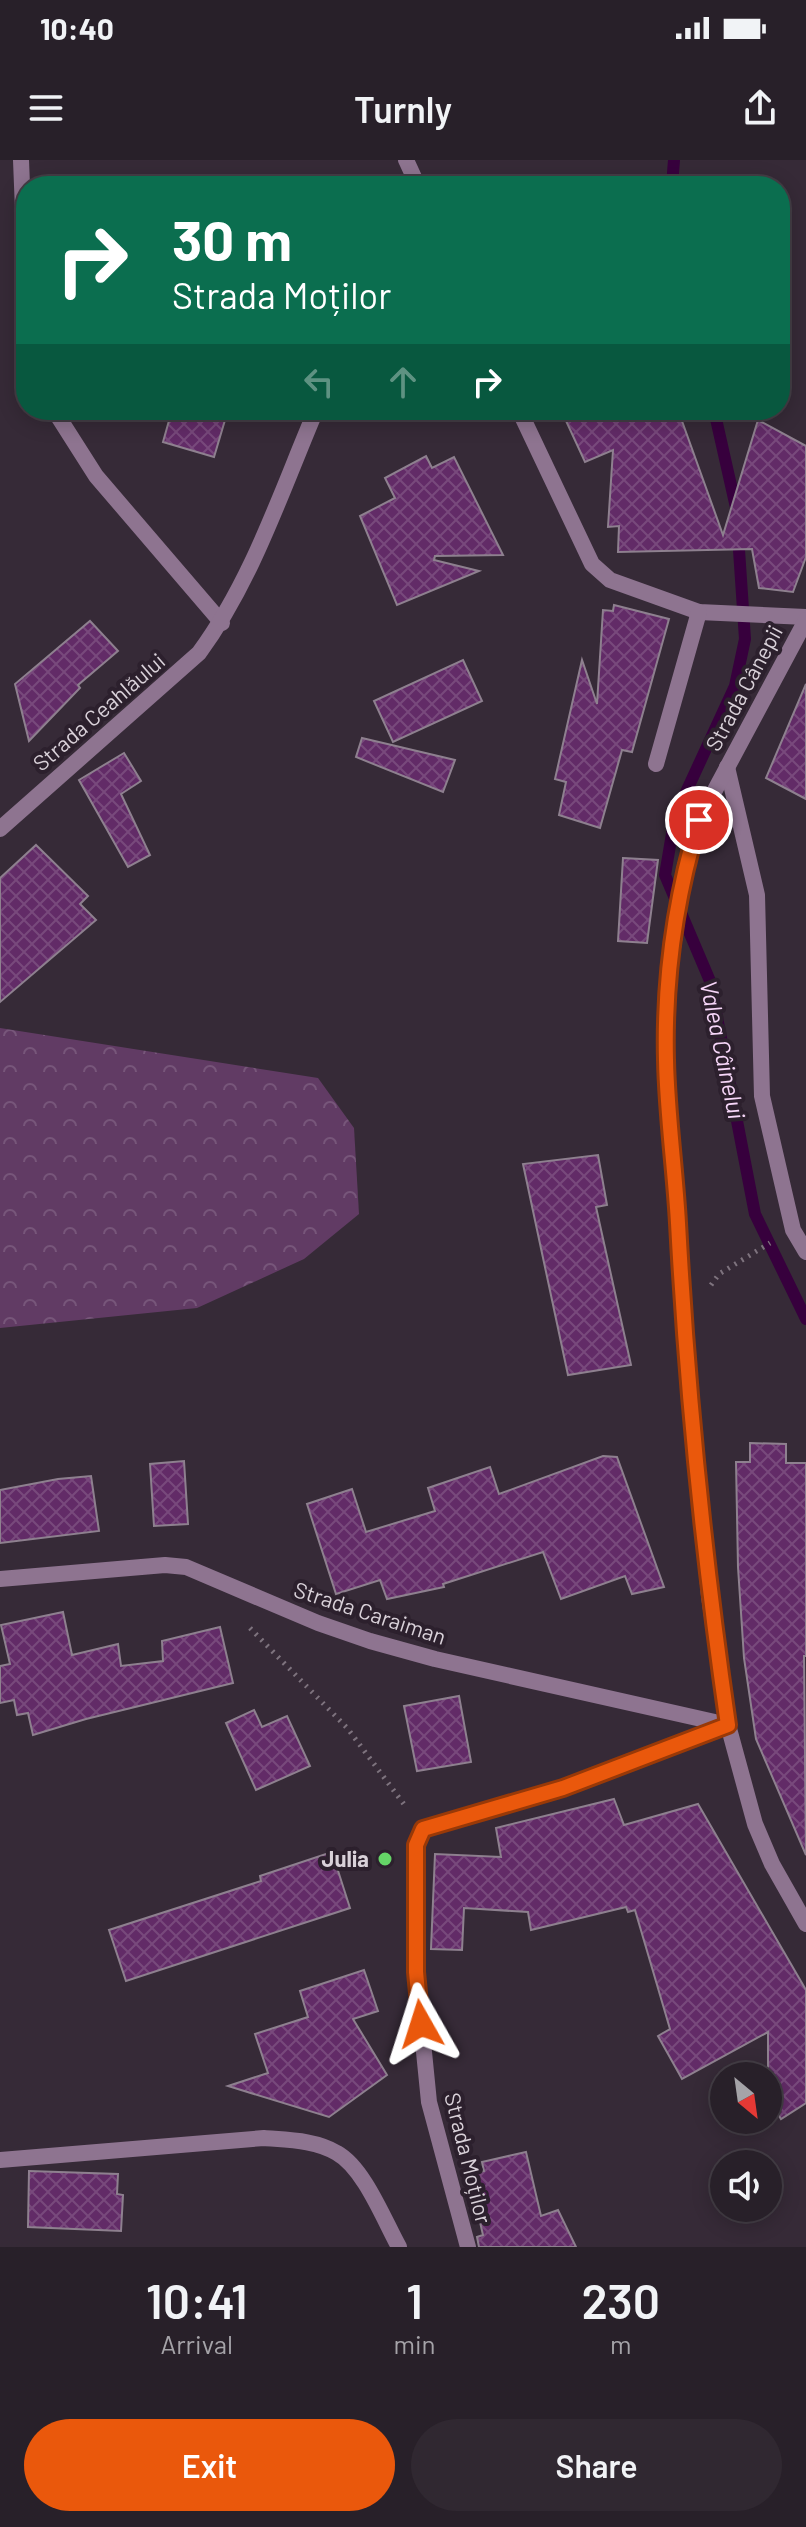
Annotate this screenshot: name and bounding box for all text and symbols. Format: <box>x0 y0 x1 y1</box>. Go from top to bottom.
text: 10:40 <box>40 10 114 46</box>
icon: menu <box>24 86 68 130</box>
icon: share <box>738 86 782 130</box>
text: Turnly <box>354 87 452 130</box>
text: 30 m <box>172 205 292 272</box>
icon: right <box>40 208 144 312</box>
text: Strada Moților <box>172 273 391 316</box>
icon: left <box>297 360 341 404</box>
icon: ahead <box>381 360 425 404</box>
icon: right <box>465 360 509 404</box>
street label: Strada Cânepii <box>699 620 787 755</box>
street label: Strada Ceahlăului <box>27 647 170 776</box>
pin <box>665 786 733 854</box>
icon: arrive <box>677 798 721 842</box>
water label: Valea Câinelui <box>695 978 752 1122</box>
street label: Strada Caraiman <box>291 1575 450 1649</box>
place label: Julia <box>322 1845 369 1871</box>
marker: Julia <box>376 1850 394 1868</box>
position arrow <box>379 1982 463 2066</box>
north arrow <box>710 2062 782 2134</box>
map controls <box>710 2062 782 2222</box>
street label: Strada Moților <box>440 2090 498 2226</box>
button: sound <box>710 2150 782 2222</box>
text: 10:41 <box>146 2271 248 2329</box>
text: 1 <box>406 2271 423 2329</box>
text: 230 <box>581 2271 660 2329</box>
text: Arrival <box>160 2328 233 2359</box>
text: min <box>393 2328 436 2359</box>
text: m <box>610 2328 632 2359</box>
button: Exit <box>24 2419 395 2511</box>
button: Share <box>411 2419 782 2511</box>

